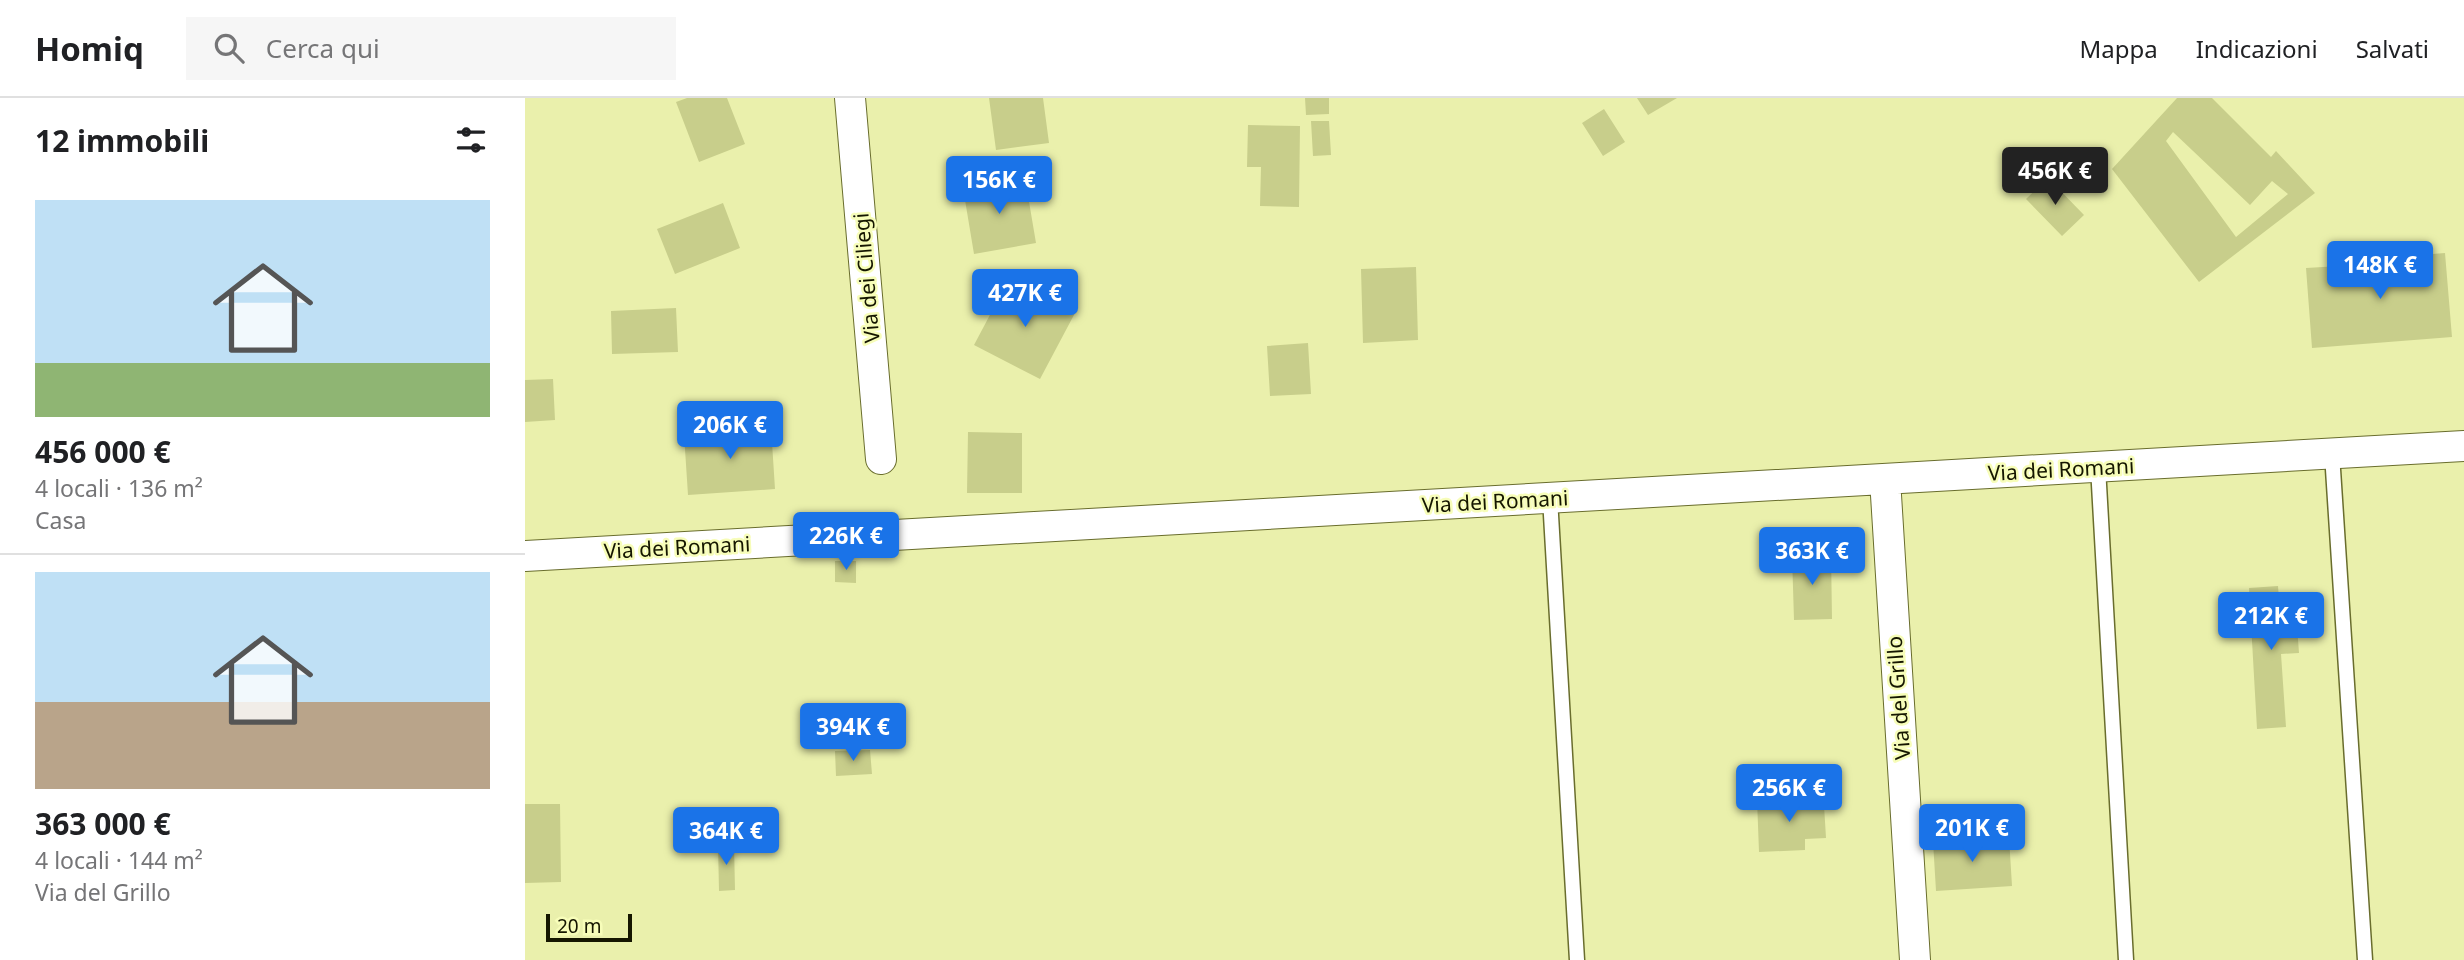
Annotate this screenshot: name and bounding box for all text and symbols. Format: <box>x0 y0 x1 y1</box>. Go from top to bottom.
search box <box>186 17 676 80</box>
text: Homiq <box>35 26 144 71</box>
icon: search <box>210 29 248 67</box>
text: Cerca qui <box>266 30 380 66</box>
text: Mappa <box>2080 32 2158 65</box>
text: Indicazioni <box>2196 32 2318 65</box>
text: Salvati <box>2356 32 2429 65</box>
text: 12 immobili <box>35 120 209 161</box>
icon: filters <box>452 121 490 159</box>
pin: 456K € <box>1998 148 2112 207</box>
text: 456K € <box>2018 154 2092 186</box>
pin: 156K € <box>942 156 1056 216</box>
text: 156K € <box>962 163 1036 195</box>
street label: Via dei Ciliegi <box>846 212 886 344</box>
pin: 148K € <box>2323 242 2437 301</box>
icon: home <box>200 245 326 371</box>
text: 148K € <box>2343 248 2417 280</box>
pin: 427K € <box>968 270 1082 329</box>
text: 427K € <box>988 276 1062 308</box>
pin: 206K € <box>673 402 787 461</box>
text: 206K € <box>693 408 767 440</box>
text: 456 000 € <box>35 431 171 472</box>
street label: Via dei Romani <box>1987 451 2135 487</box>
text: 4 locali · 136 m² <box>35 472 203 504</box>
street label: Via dei Romani <box>1421 483 1569 519</box>
text: Casa <box>35 504 86 536</box>
pin: 226K € <box>789 512 903 572</box>
text: 226K € <box>809 519 883 551</box>
pin: 363K € <box>1755 528 1869 587</box>
street label: Via dei Romani <box>603 529 751 565</box>
text: 363K € <box>1775 534 1849 566</box>
pin: 212K € <box>2214 592 2328 652</box>
text: 212K € <box>2234 599 2308 631</box>
icon: home <box>200 617 326 743</box>
street label: Via del Grillo <box>1880 635 1916 761</box>
pin: 394K € <box>796 704 910 763</box>
text: 394K € <box>816 710 890 742</box>
pin: 256K € <box>1732 764 1846 824</box>
text: 256K € <box>1752 771 1826 803</box>
text: 363 000 € <box>35 803 171 844</box>
pin: 201K € <box>1915 804 2029 864</box>
pin: 364K € <box>669 808 783 867</box>
text: 201K € <box>1935 811 2009 843</box>
text: 364K € <box>689 814 763 846</box>
text: 4 locali · 144 m² <box>35 844 203 876</box>
text: Via del Grillo <box>35 876 171 908</box>
scale bar <box>546 911 632 943</box>
text: 20 m <box>557 913 601 939</box>

